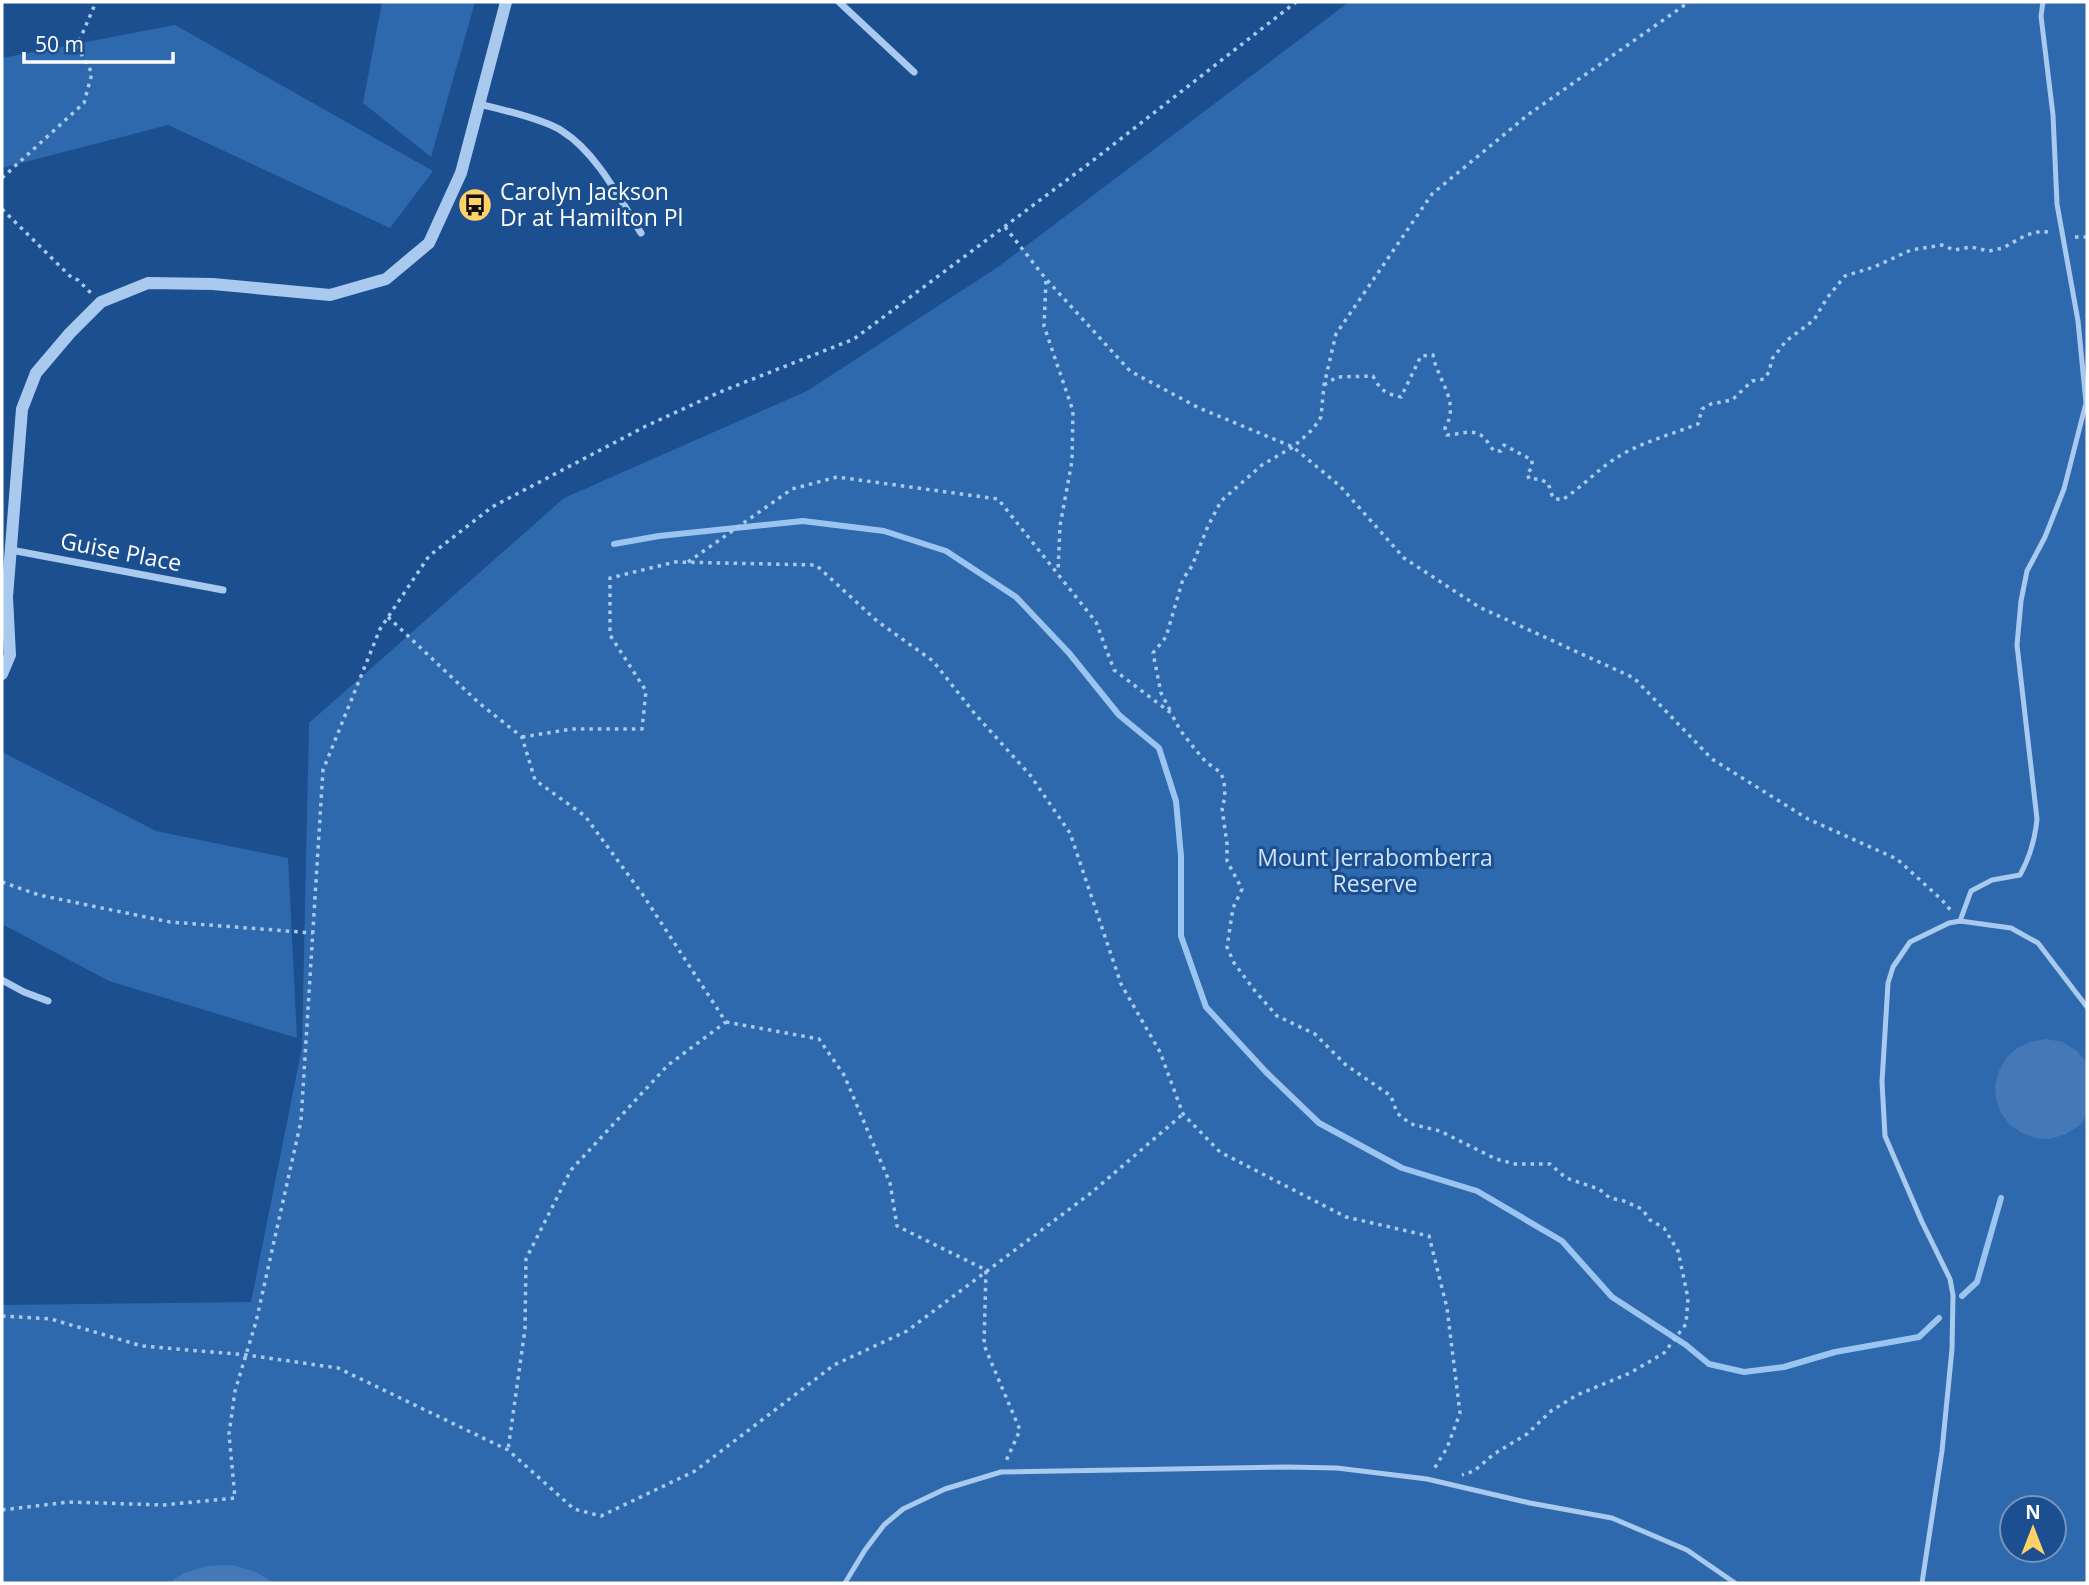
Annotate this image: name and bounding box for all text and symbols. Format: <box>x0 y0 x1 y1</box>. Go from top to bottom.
scale bar <box>24 21 173 65</box>
text: 50 m <box>35 30 84 58</box>
place label: Carolyn Jackson Dr at Hamilton Pl <box>500 175 683 233</box>
bus stop icon: Carolyn Jackson Dr at Hamilton Pl <box>456 186 494 224</box>
street label: Guise Place <box>58 524 185 578</box>
park label: Mount Jerrabomberra Reserve <box>1257 841 1493 899</box>
north arrow <box>1998 1494 2068 1564</box>
text: N <box>2025 1499 2041 1525</box>

